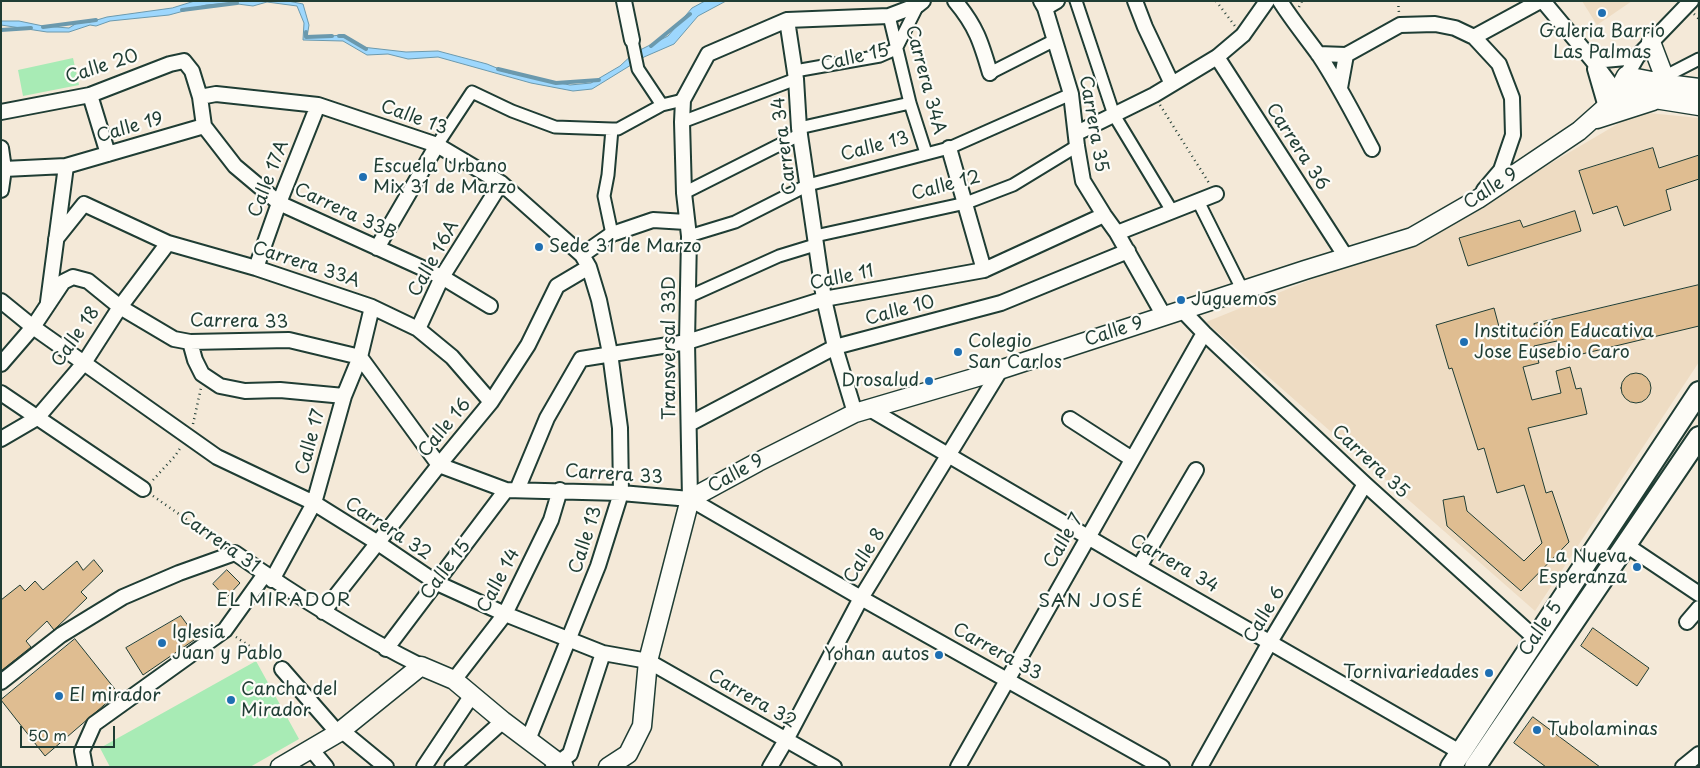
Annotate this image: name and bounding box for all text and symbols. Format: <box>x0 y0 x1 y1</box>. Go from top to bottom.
marker: Galeria Barrio Las Palmas <box>1596 7 1608 19</box>
place label: Galeria Barrio Las Palmas <box>1539 21 1665 64</box>
street label: Carrera 34A <box>900 23 950 137</box>
street label: Calle 15 <box>819 40 891 76</box>
street label: Calle 20 <box>63 45 141 89</box>
street label: Carrera 35 <box>1074 74 1112 174</box>
street label: Calle 13 <box>378 96 450 140</box>
street label: Carrera 34 <box>768 96 802 196</box>
street label: Carrera 36 <box>1261 100 1333 194</box>
street label: Calle 19 <box>94 108 166 148</box>
street label: Calle 13 <box>839 128 911 166</box>
street label: Calle 17A <box>244 137 294 221</box>
place label: Escuela Urbano Mix 31 de Marzo <box>373 156 516 198</box>
street label: Calle 9 <box>1460 164 1522 214</box>
street label: Calle 12 <box>909 166 983 206</box>
marker: Escuela Urbano Mix 31 de Marzo <box>357 171 369 183</box>
street label: Carrera 33B <box>290 179 400 245</box>
street label: Calle 16A <box>404 217 464 301</box>
place label: Sede 31 de Marzo <box>549 236 701 258</box>
street label: Carrera 33A <box>249 237 363 293</box>
marker: Sede 31 de Marzo <box>533 241 545 253</box>
street label: Calle 11 <box>808 261 876 295</box>
street label: Transversal 33D <box>659 276 681 420</box>
place label: Juguemos <box>1191 289 1277 311</box>
street label: Calle 10 <box>863 291 937 331</box>
marker: Juguemos <box>1175 294 1187 306</box>
street label: Calle 18 <box>47 303 105 371</box>
street label: Carrera 33 <box>190 310 288 334</box>
street label: Calle 9 <box>1082 312 1146 352</box>
place label: Institución Educativa Jose Eusebio Caro <box>1474 321 1654 364</box>
place label: Colegio San Carlos <box>968 331 1062 374</box>
marker: Institución Educativa Jose Eusebio Caro <box>1458 336 1470 348</box>
marker: Colegio San Carlos <box>952 346 964 358</box>
place label: Drosalud <box>842 370 919 392</box>
marker: Drosalud <box>923 375 935 387</box>
street label: Calle 16 <box>414 394 476 462</box>
street label: Calle 17 <box>292 407 330 477</box>
street label: Carrera 35 <box>1327 421 1413 503</box>
street label: Calle 9 <box>704 450 768 498</box>
street label: Carrera 33 <box>564 461 664 489</box>
street label: Carrera 32 <box>341 493 435 565</box>
street label: Calle 13 <box>565 504 607 576</box>
street label: Carrera 31 <box>174 506 264 578</box>
street label: Calle 7 <box>1040 510 1088 572</box>
street label: Calle 8 <box>840 524 890 588</box>
street label: Carrera 34 <box>1126 530 1222 598</box>
street label: Calle 15 <box>417 536 475 604</box>
street label: Calle 14 <box>473 545 525 617</box>
place label: La Nueva Esperanza <box>1539 546 1627 588</box>
marker: La Nueva Esperanza <box>1631 561 1643 573</box>
street label: Calle 6 <box>1240 583 1290 647</box>
district label: EL MIRADOR <box>217 590 351 612</box>
district label: SAN JOSÉ <box>1038 591 1144 613</box>
street label: Calle 5 <box>1515 598 1567 660</box>
street label: Carrera 33 <box>949 619 1045 685</box>
place label: Iglesia Juan y Pablo <box>172 622 283 664</box>
marker: Iglesia Juan y Pablo <box>156 637 168 649</box>
place label: Yohan autos <box>824 644 929 666</box>
marker: Yohan autos <box>933 649 945 661</box>
place label: Tornivariedades <box>1343 662 1479 684</box>
street label: Carrera 32 <box>704 665 800 733</box>
marker: Tornivariedades <box>1483 667 1495 679</box>
place label: Cancha del Mirador <box>241 679 337 722</box>
place label: El mirador <box>69 685 161 707</box>
marker: El mirador <box>53 690 65 702</box>
marker: Cancha del Mirador <box>225 694 237 706</box>
scale bar <box>22 716 118 748</box>
place label: Tubolaminas <box>1547 719 1658 741</box>
text: 50 m <box>28 723 67 746</box>
marker: Tubolaminas <box>1531 724 1543 736</box>

